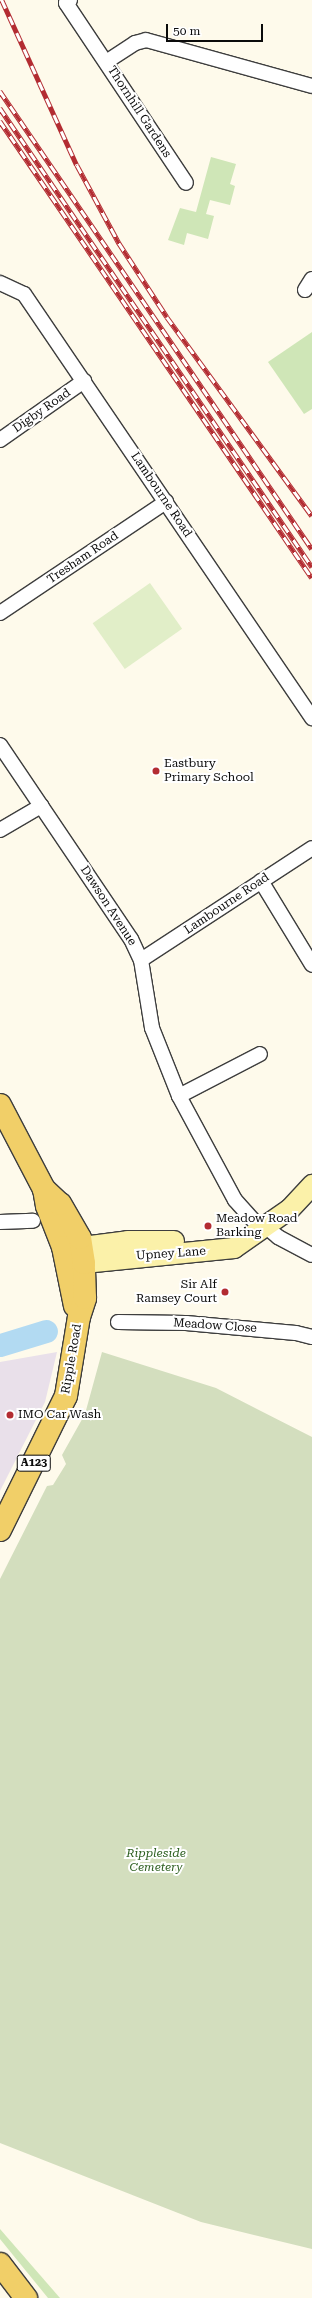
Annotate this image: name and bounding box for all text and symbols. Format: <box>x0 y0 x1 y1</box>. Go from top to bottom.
scale bar <box>168 16 265 42</box>
text: 50 m <box>173 24 200 38</box>
street label: Thornhill Gardens <box>104 64 174 160</box>
street label: Digby Road <box>10 386 74 436</box>
street label: Lambourne Road <box>127 450 195 540</box>
street label: Tresham Road <box>45 529 121 587</box>
place label: Eastbury Primary School <box>164 757 254 785</box>
marker: Eastbury Primary School <box>151 766 161 776</box>
street label: Dawson Avenue <box>77 863 139 949</box>
street label: Lambourne Road <box>182 870 272 938</box>
place label: Meadow Road Barking <box>216 1212 297 1240</box>
marker: Meadow Road Barking <box>203 1221 213 1231</box>
street label: Upney Lane <box>136 1244 206 1264</box>
place label: Sir Alf Ramsey Court <box>136 1278 217 1306</box>
marker: Sir Alf Ramsey Court <box>220 1287 230 1297</box>
street label: Meadow Close <box>173 1316 257 1336</box>
street label: Ripple Road <box>59 1323 85 1395</box>
place label: IMO Car Wash <box>18 1408 101 1422</box>
marker: IMO Car Wash <box>5 1410 15 1420</box>
road number: A123 <box>16 1454 52 1472</box>
park label: Rippleside Cemetery <box>126 1847 186 1875</box>

